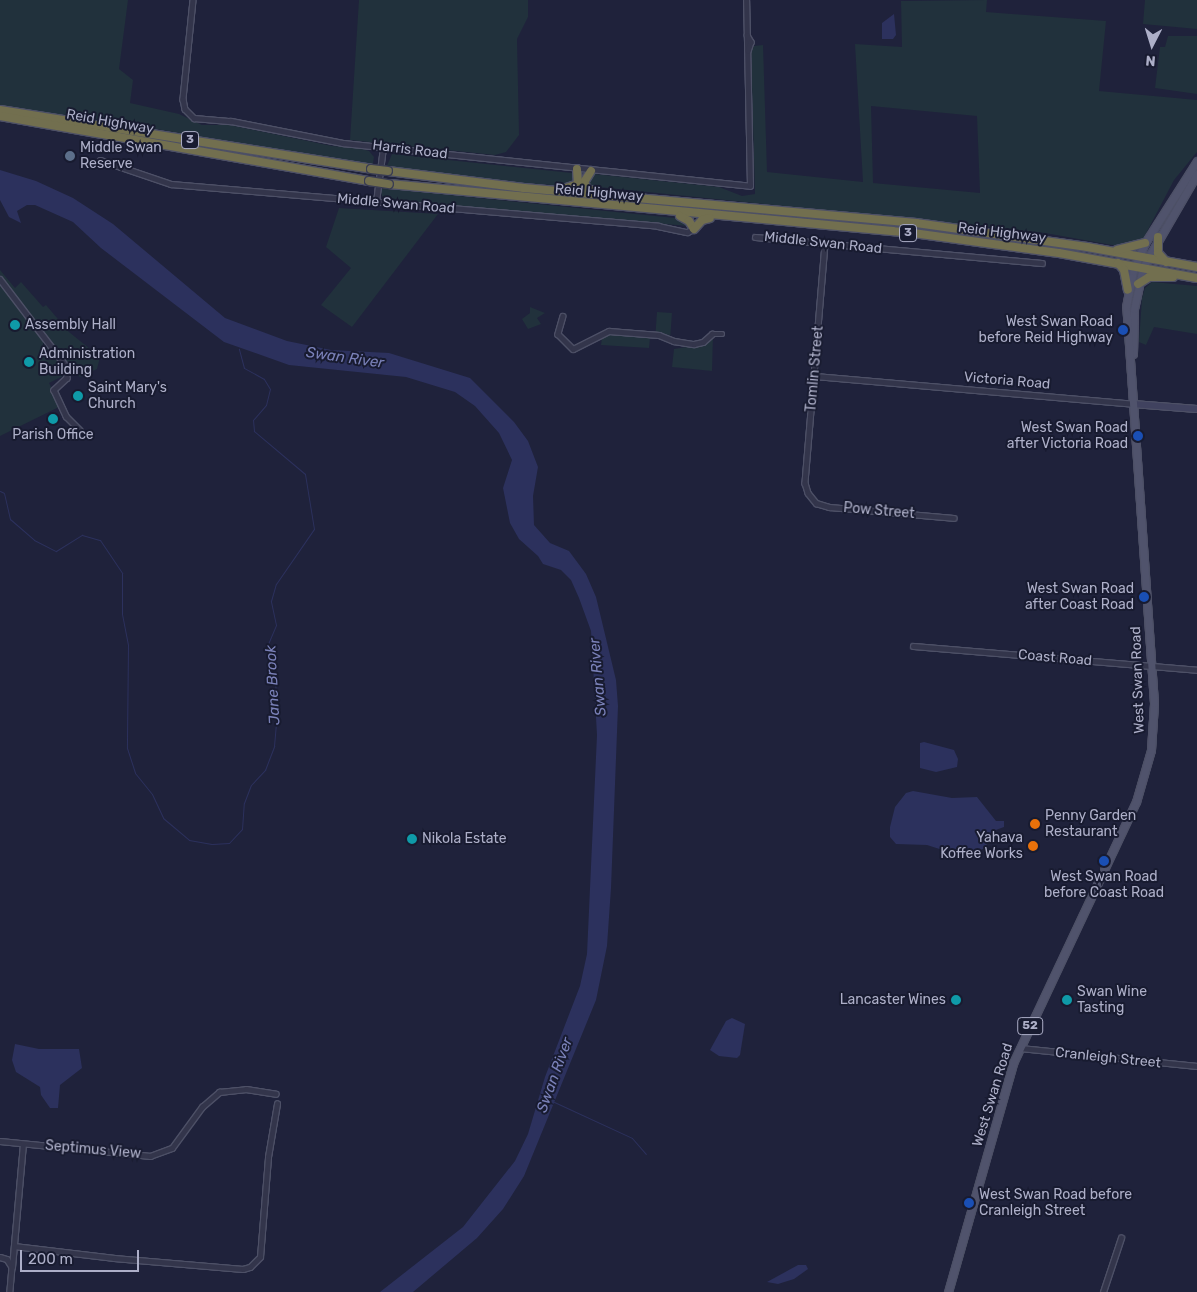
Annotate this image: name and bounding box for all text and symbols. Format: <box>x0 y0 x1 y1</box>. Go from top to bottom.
north arrow <box>1127 20 1177 70</box>
text: N <box>1145 52 1156 69</box>
street label: Reid Highway <box>65 106 155 138</box>
road number: 3 <box>180 130 200 150</box>
street label: Harris Road <box>372 137 448 163</box>
place label: Middle Swan Reserve <box>80 140 162 172</box>
marker: Middle Swan Reserve <box>64 150 76 162</box>
street label: Reid Highway <box>554 181 644 205</box>
street label: Middle Swan Road <box>336 190 456 218</box>
street label: Reid Highway <box>957 219 1047 247</box>
road number: 3 <box>898 224 918 242</box>
street label: Middle Swan Road <box>763 228 883 258</box>
place label: West Swan Road before Reid Highway <box>979 314 1113 347</box>
place label: Assembly Hall <box>25 317 116 333</box>
marker: Assembly Hall <box>9 319 21 331</box>
marker: West Swan Road before Reid Highway <box>1117 324 1129 336</box>
street label: Tomlin Street <box>803 325 827 413</box>
water label: Swan River <box>305 344 385 372</box>
place label: Administration Building <box>39 346 135 378</box>
marker: Administration Building <box>23 356 35 368</box>
street label: Victoria Road <box>963 369 1051 393</box>
place label: Saint Mary's Church <box>88 380 167 412</box>
marker: Saint Mary's Church <box>72 390 84 402</box>
marker: Parish Office <box>47 413 59 425</box>
place label: West Swan Road after Victoria Road <box>1006 420 1128 452</box>
place label: Parish Office <box>12 427 94 443</box>
marker: West Swan Road after Victoria Road <box>1132 430 1144 442</box>
street label: Pow Street <box>842 500 916 522</box>
place label: West Swan Road after Coast Road <box>1025 581 1134 614</box>
marker: West Swan Road after Coast Road <box>1138 591 1150 603</box>
street label: West Swan Road <box>1128 626 1148 734</box>
water label: Swan River <box>586 637 610 717</box>
water label: Jane Brook <box>262 645 284 725</box>
street label: Coast Road <box>1017 646 1093 670</box>
place label: Penny Garden Restaurant <box>1045 808 1137 840</box>
marker: Penny Garden Restaurant <box>1029 818 1041 830</box>
place label: Yahava Koffee Works <box>940 830 1023 862</box>
place label: Nikola Estate <box>422 831 507 847</box>
marker: Nikola Estate <box>406 833 418 845</box>
marker: Yahava Koffee Works <box>1027 840 1039 852</box>
marker: West Swan Road before Coast Road <box>1098 855 1110 867</box>
place label: West Swan Road before Coast Road <box>1044 869 1164 902</box>
place label: Swan Wine Tasting <box>1077 984 1147 1016</box>
place label: Lancaster Wines <box>839 992 946 1008</box>
marker: Lancaster Wines <box>950 994 962 1006</box>
marker: Swan Wine Tasting <box>1061 994 1073 1006</box>
road number: 52 <box>1016 1016 1044 1036</box>
water label: Swan River <box>533 1035 577 1115</box>
street label: West Swan Road <box>969 1041 1017 1149</box>
street label: Cranleigh Street <box>1054 1044 1162 1072</box>
street label: Septimus View <box>44 1137 142 1163</box>
place label: West Swan Road before Cranleigh Street <box>979 1187 1132 1220</box>
marker: West Swan Road before Cranleigh Street <box>963 1197 975 1209</box>
scale bar <box>22 1240 141 1272</box>
text: 200 m <box>28 1250 73 1268</box>

